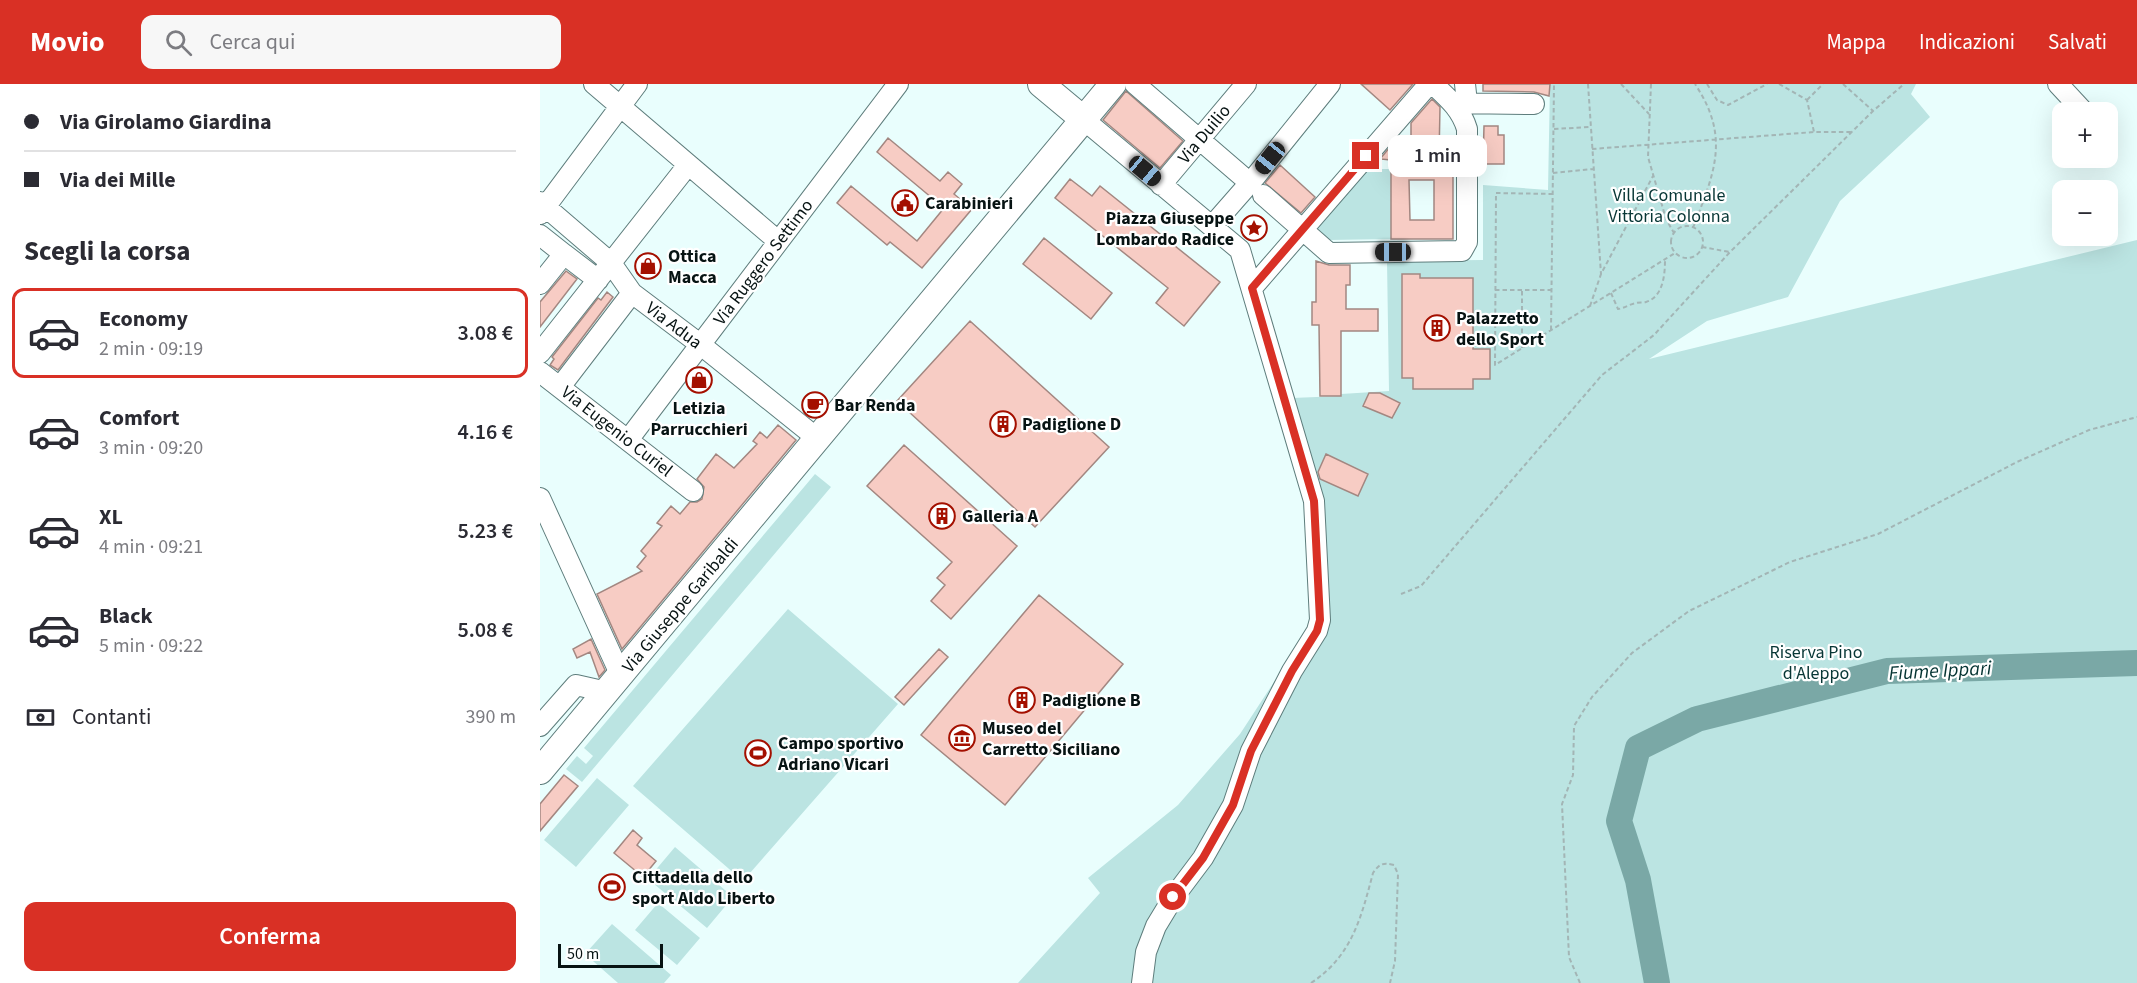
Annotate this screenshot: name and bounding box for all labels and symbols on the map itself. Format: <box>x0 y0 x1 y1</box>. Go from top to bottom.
street label: Via Duilio <box>1172 99 1237 169</box>
callout: 1 min <box>1387 135 1486 177</box>
car <box>1252 138 1288 178</box>
route end <box>1352 142 1379 169</box>
car <box>1125 153 1165 189</box>
park label: Villa Comunale Vittoria Colonna <box>1608 183 1730 229</box>
public building icon: Carabinieri <box>890 188 920 218</box>
place label: Carabinieri <box>925 191 1013 216</box>
street label: Via Ruggero Settimo <box>708 194 819 330</box>
place label: Piazza Giuseppe Lombardo Radice <box>1096 206 1234 252</box>
place icon: Piazza Giuseppe Lombardo Radice <box>1239 213 1269 243</box>
car <box>1375 243 1411 261</box>
place label: Ottica Macca <box>668 244 717 290</box>
shop icon: Ottica Macca <box>633 251 663 281</box>
street label: Via Adua <box>640 296 707 355</box>
place label: Palazzetto dello Sport <box>1456 306 1544 352</box>
building icon: Palazzetto dello Sport <box>1422 313 1452 343</box>
shop icon: Letizia Parrucchieri <box>684 365 714 395</box>
street label: Via Eugenio Curiel <box>556 380 678 483</box>
cafe icon: Bar Renda <box>800 390 830 420</box>
place label: Bar Renda <box>834 393 915 418</box>
place label: Letizia Parrucchieri <box>650 396 748 442</box>
building icon: Padiglione D <box>988 409 1018 439</box>
place label: Padiglione D <box>1022 412 1121 437</box>
building icon: Galleria A <box>927 501 957 531</box>
place label: Galleria A <box>962 504 1039 529</box>
street label: Via Giuseppe Garibaldi <box>616 532 744 678</box>
park label: Riserva Pino d'Aleppo <box>1770 640 1862 686</box>
water label: Fiume Ippari <box>1888 654 1992 688</box>
building icon: Padiglione B <box>1007 685 1037 715</box>
place label: Padiglione B <box>1042 688 1141 713</box>
place label: Museo del Carretto Siciliano <box>982 716 1120 762</box>
museum icon: Museo del Carretto Siciliano <box>947 723 977 753</box>
place label: Campo sportivo Adriano Vicari <box>777 731 904 777</box>
sports icon: Campo sportivo Adriano Vicari <box>743 738 773 768</box>
place label: Cittadella dello sport Aldo Liberto <box>632 865 775 911</box>
sports icon: Cittadella dello sport Aldo Liberto <box>597 872 627 902</box>
route start <box>1159 883 1186 910</box>
scale bar <box>558 941 663 968</box>

